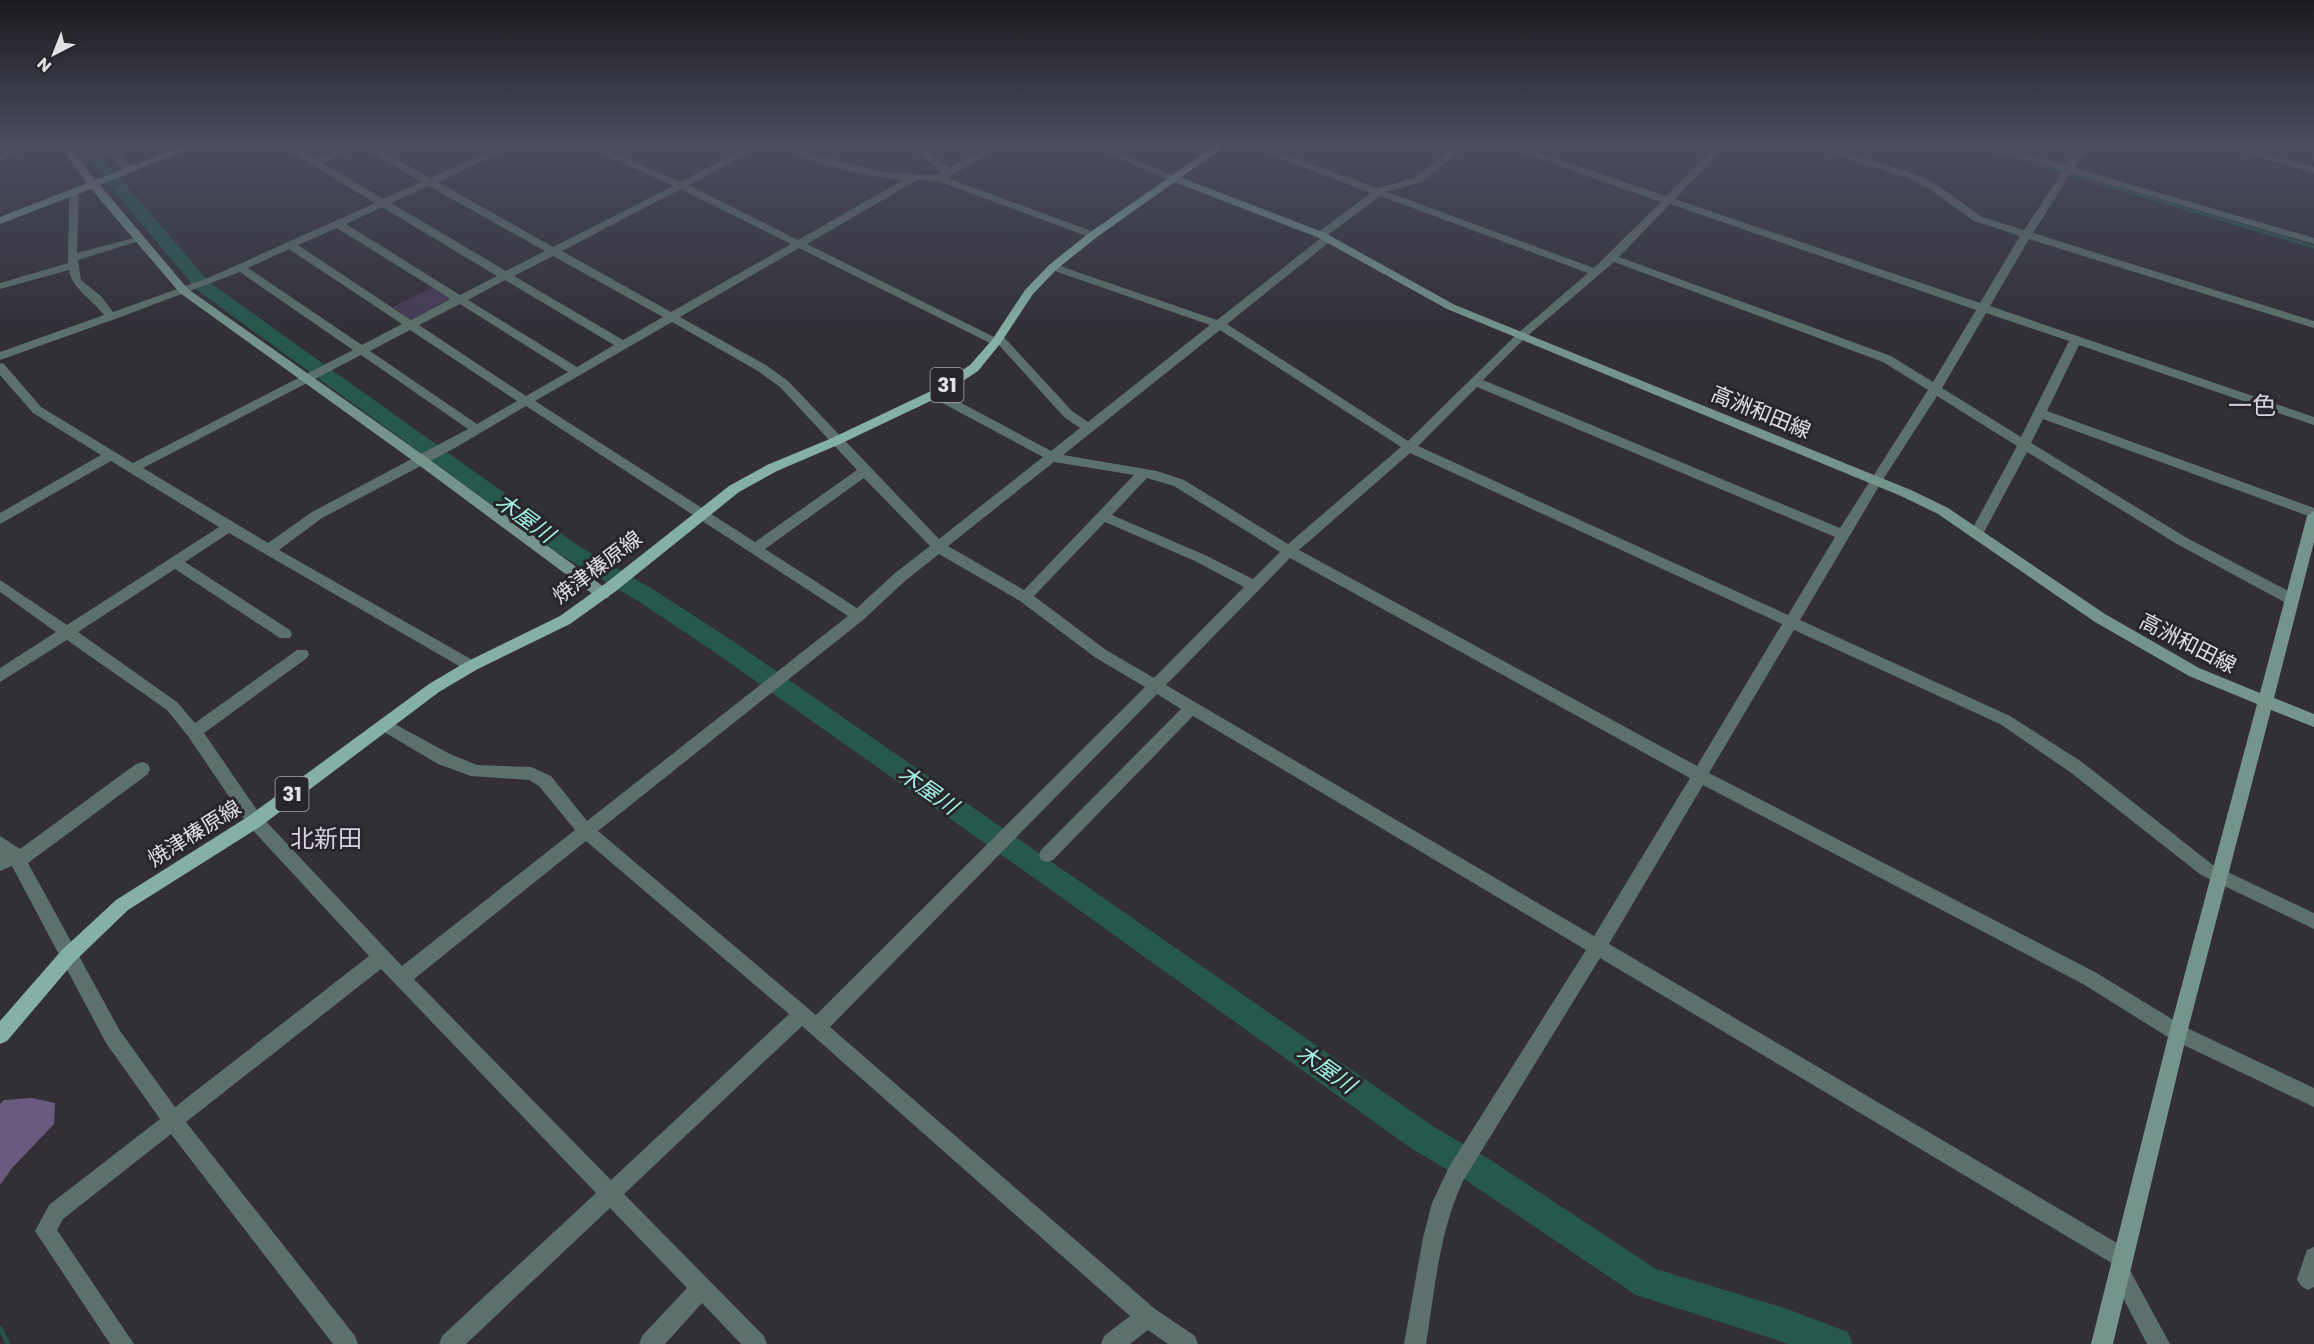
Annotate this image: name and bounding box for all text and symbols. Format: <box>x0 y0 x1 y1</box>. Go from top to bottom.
north arrow <box>24 24 84 84</box>
text: N <box>32 52 56 77</box>
road number: 31 <box>930 368 964 402</box>
street label: 高洲和田線 <box>1707 379 1815 445</box>
district label: 一色 <box>2228 389 2276 422</box>
water label: 木屋川 <box>489 486 562 551</box>
street label: 焼津榛原線 <box>546 524 648 610</box>
street label: 高洲和田線 <box>2135 606 2241 680</box>
water label: 木屋川 <box>892 758 966 823</box>
road number: 31 <box>276 777 308 811</box>
street label: 焼津榛原線 <box>142 793 246 873</box>
district label: 北新田 <box>290 822 362 855</box>
water label: 木屋川 <box>1290 1037 1364 1102</box>

